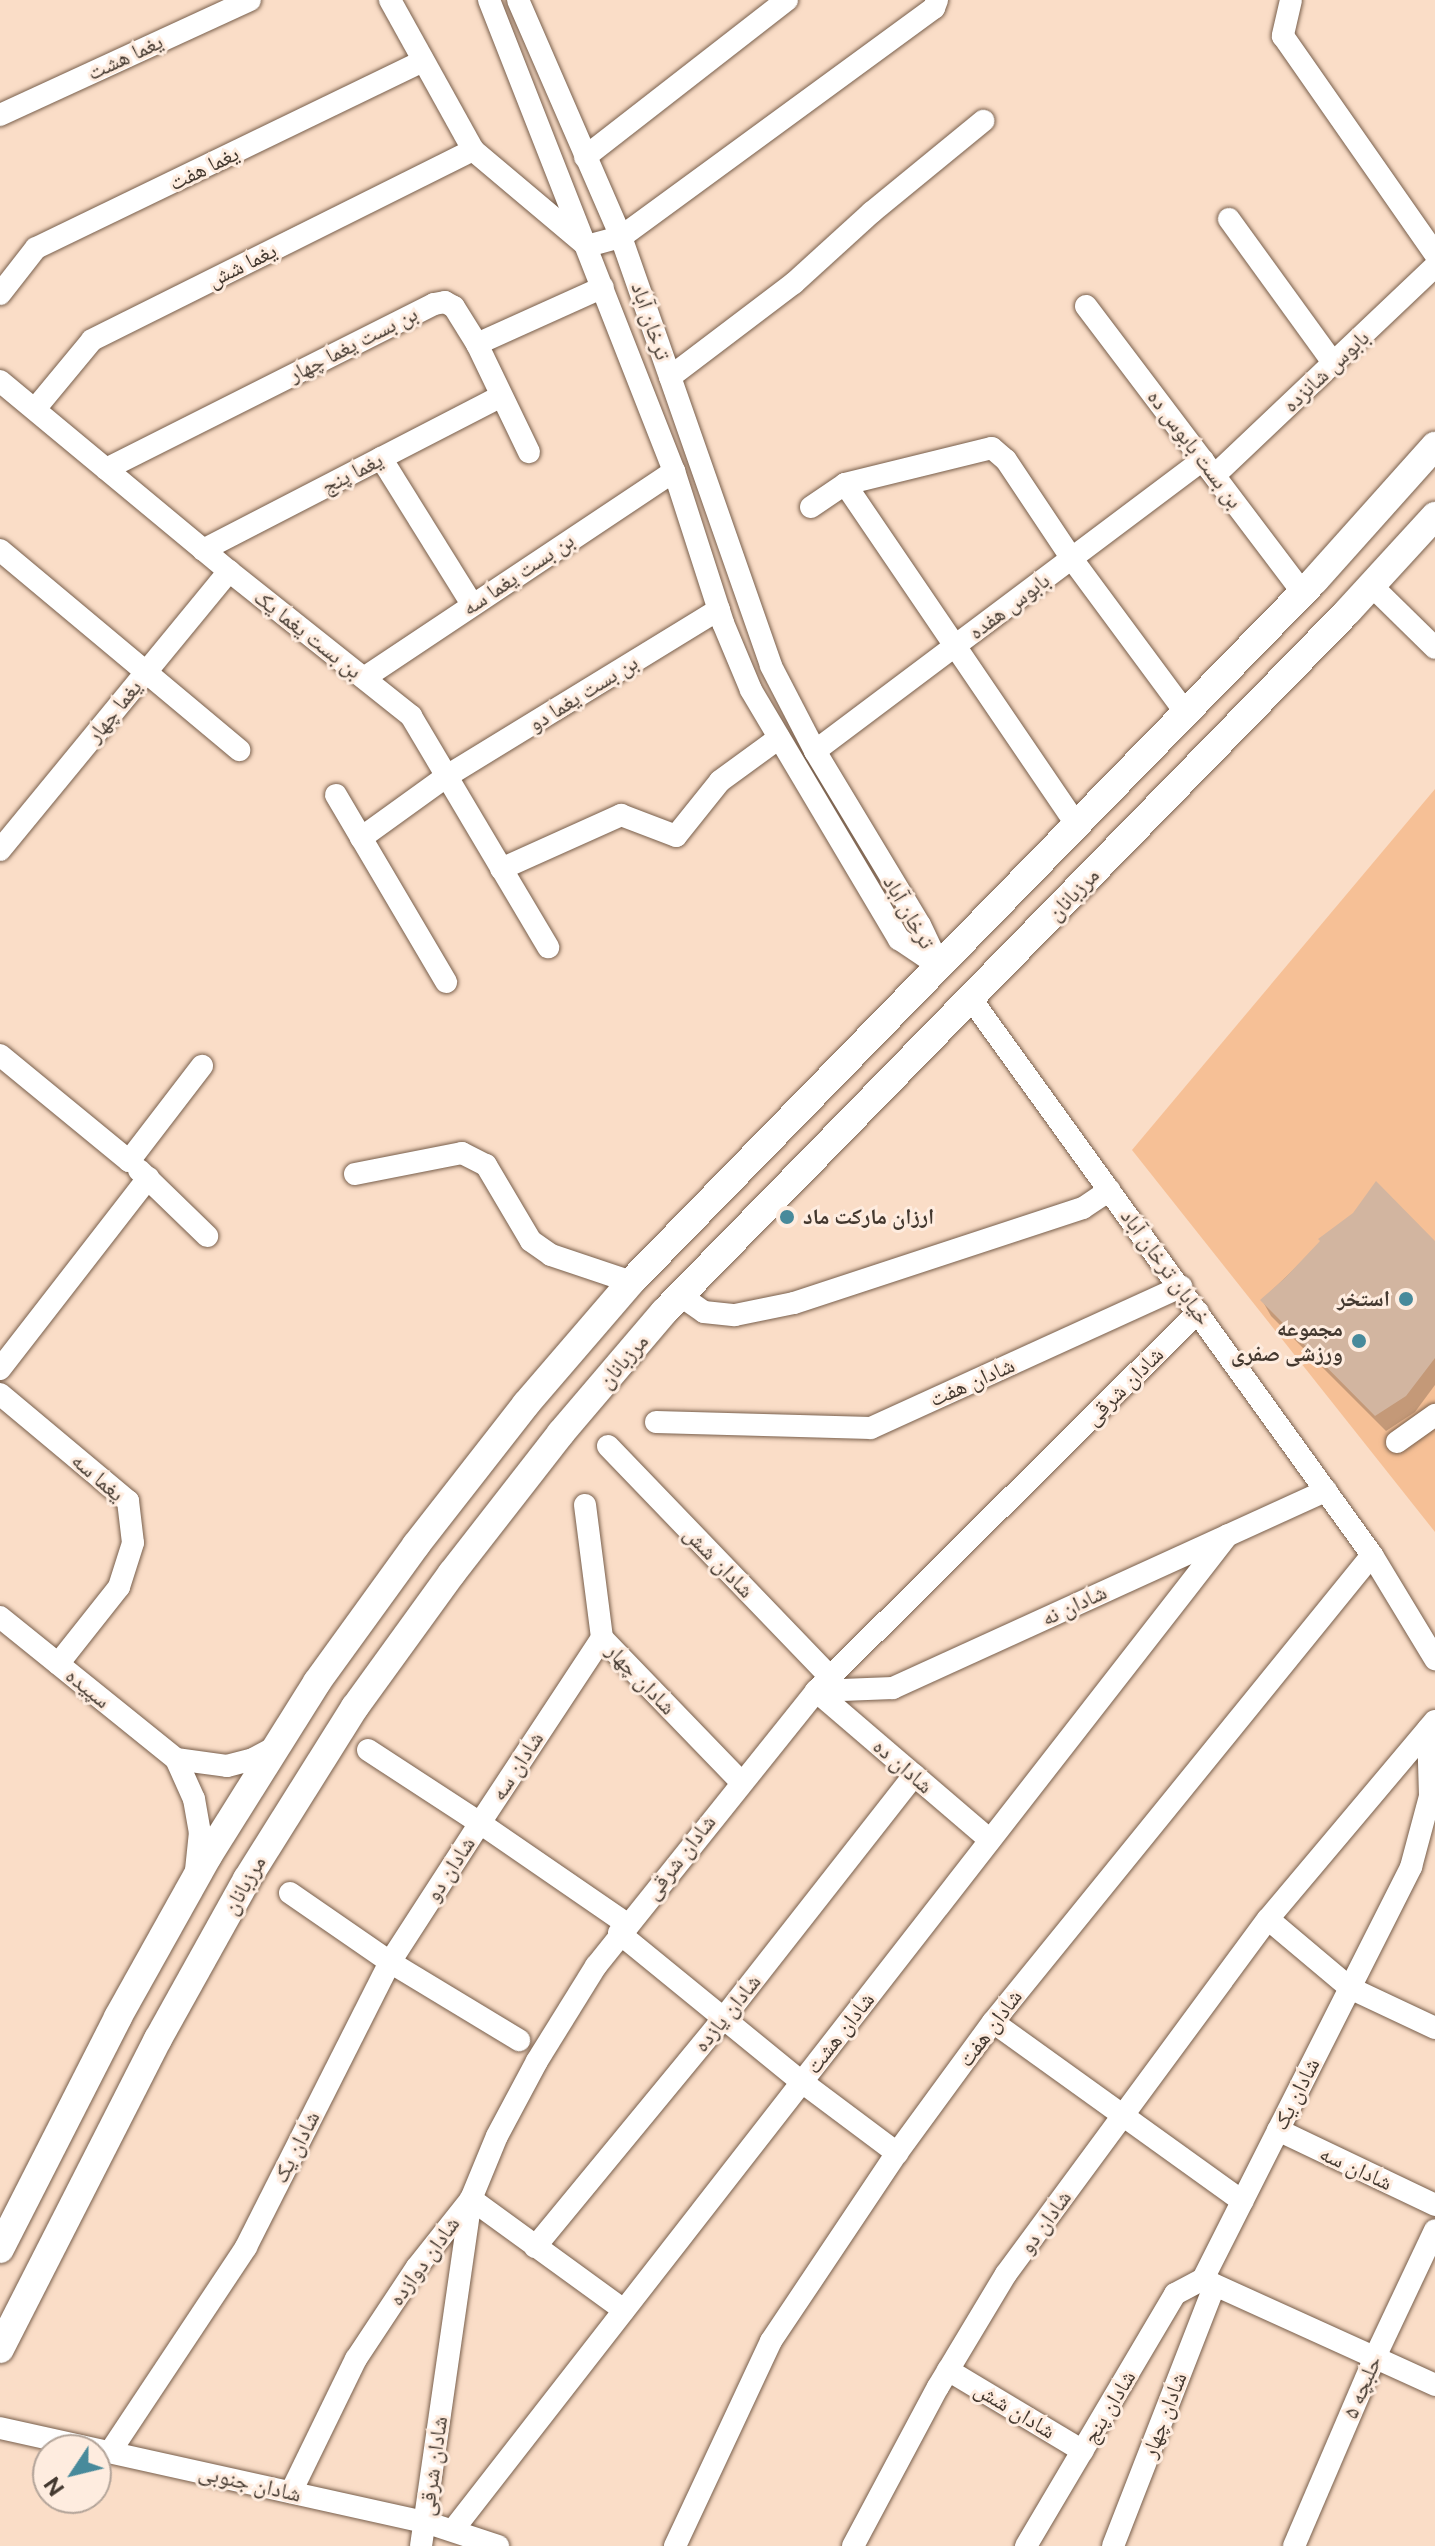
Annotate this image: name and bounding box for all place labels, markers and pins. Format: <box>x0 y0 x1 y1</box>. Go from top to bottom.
place label: ارزان مارکت ماد <box>803 1204 934 1230</box>
marker: ارزان مارکت ماد <box>778 1208 796 1226</box>
place label: استخر <box>1337 1286 1390 1312</box>
marker: استخر <box>1397 1290 1415 1308</box>
place label: مجموعه ورزشی صفری <box>1231 1315 1343 1366</box>
marker: مجموعه ورزشی صفری <box>1350 1332 1368 1350</box>

